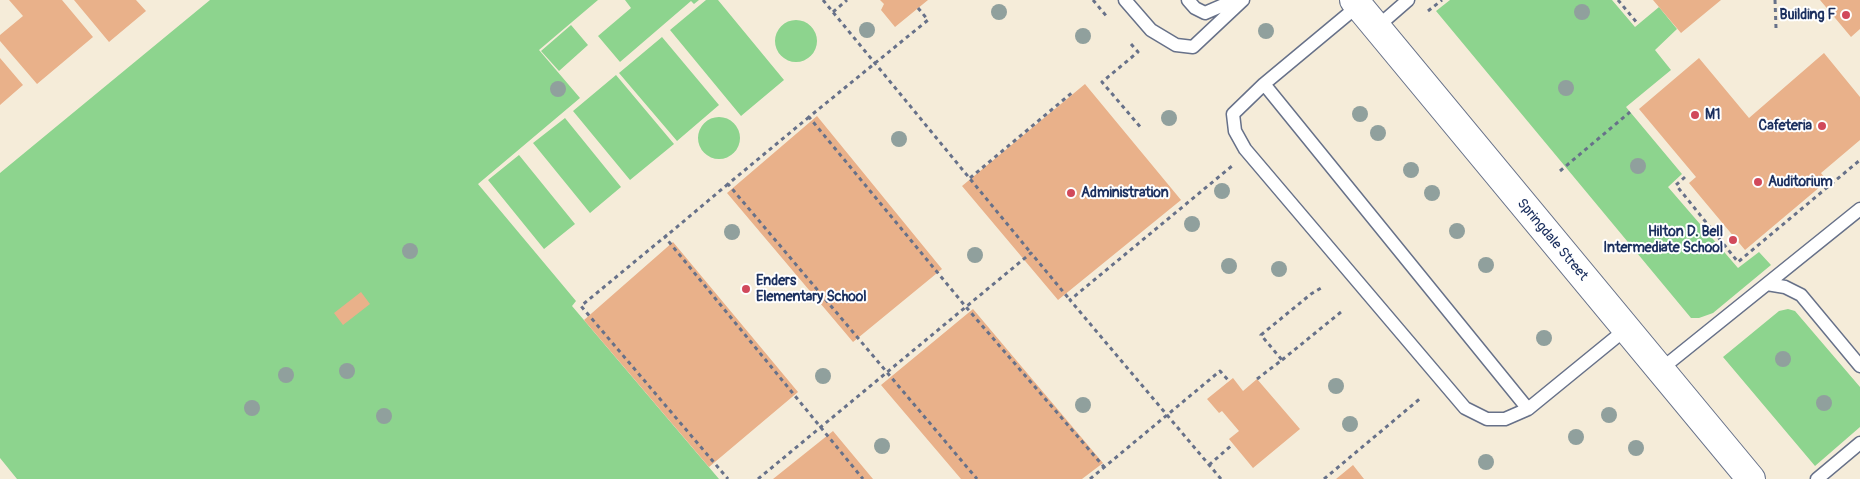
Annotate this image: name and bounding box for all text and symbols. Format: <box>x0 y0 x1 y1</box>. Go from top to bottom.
place label: Building F <box>1780 7 1836 23</box>
marker: Building F <box>1840 9 1852 21</box>
place label: M1 <box>1705 107 1721 123</box>
marker: M1 <box>1689 109 1701 121</box>
place label: Cafeteria <box>1759 118 1812 134</box>
marker: Cafeteria <box>1816 120 1828 132</box>
place label: Auditorium <box>1768 174 1833 190</box>
marker: Auditorium <box>1752 176 1764 188</box>
place label: Administration <box>1081 185 1169 201</box>
marker: Administration <box>1065 187 1077 199</box>
street label: Springdale Street <box>1513 196 1591 284</box>
place label: Hilton D. Bell Intermediate School <box>1603 224 1723 256</box>
marker: Hilton D. Bell Intermediate School <box>1727 234 1739 246</box>
place label: Enders Elementary School <box>756 273 867 306</box>
marker: Enders Elementary School <box>740 283 752 295</box>

